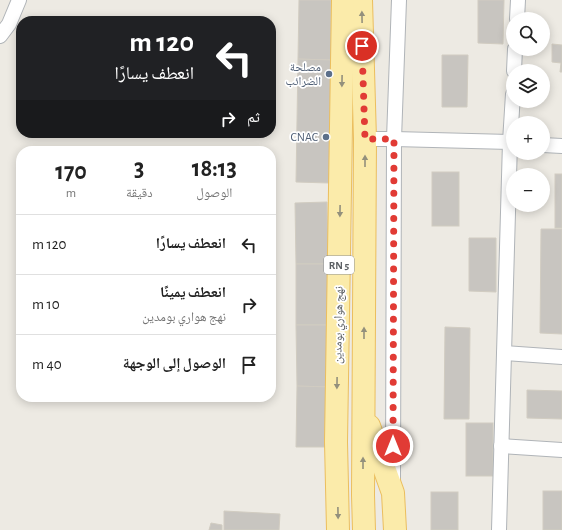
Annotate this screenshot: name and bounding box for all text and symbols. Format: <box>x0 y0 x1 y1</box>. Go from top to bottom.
one-way arrow <box>359 10 365 23</box>
map controls <box>506 12 550 212</box>
button: search <box>506 12 550 56</box>
text: 120 m <box>129 29 194 57</box>
pin <box>345 29 379 63</box>
icon: left <box>208 32 260 84</box>
icon: arrive <box>351 35 373 57</box>
place label: مصلحة الضرائب <box>285 61 321 88</box>
button: layers <box>506 64 550 108</box>
text: انعطف يسارًا <box>114 65 194 83</box>
marker: مصلحة الضرائب <box>324 69 334 79</box>
one-way arrow <box>338 75 345 87</box>
icon: right <box>217 108 239 130</box>
text: ثم <box>247 110 260 125</box>
button: + <box>506 116 550 160</box>
place label: CNAC <box>291 131 318 143</box>
marker: CNAC <box>321 132 331 142</box>
one-way arrow <box>361 155 368 167</box>
text: 3 <box>134 157 144 181</box>
text: 18:13 <box>192 157 237 181</box>
text: 170 <box>55 160 87 184</box>
button: − <box>506 168 550 212</box>
text: m <box>66 187 76 200</box>
text: دقيقة <box>126 187 153 200</box>
text: الوصول <box>196 187 232 200</box>
one-way arrow <box>337 205 343 218</box>
icon: left <box>238 234 260 256</box>
text: انعطف يسارًا <box>156 236 226 251</box>
text: 120 m <box>32 237 66 252</box>
road number: RN 5 <box>324 256 354 274</box>
text: انعطف يمينًا <box>160 285 226 300</box>
street label: نهج هواري بومدين <box>331 286 349 364</box>
icon: right <box>238 294 260 316</box>
text: 10 m <box>32 297 60 312</box>
text: نهج هواري بومدين <box>142 311 226 324</box>
one-way arrow <box>361 326 367 339</box>
icon: arrive <box>238 354 260 376</box>
text: الوصول إلى الوجهة <box>123 356 226 371</box>
text: 40 m <box>32 357 62 372</box>
one-way arrow <box>334 377 341 389</box>
position arrow <box>372 425 414 467</box>
one-way arrow <box>360 456 366 469</box>
one-way arrow <box>334 507 341 519</box>

